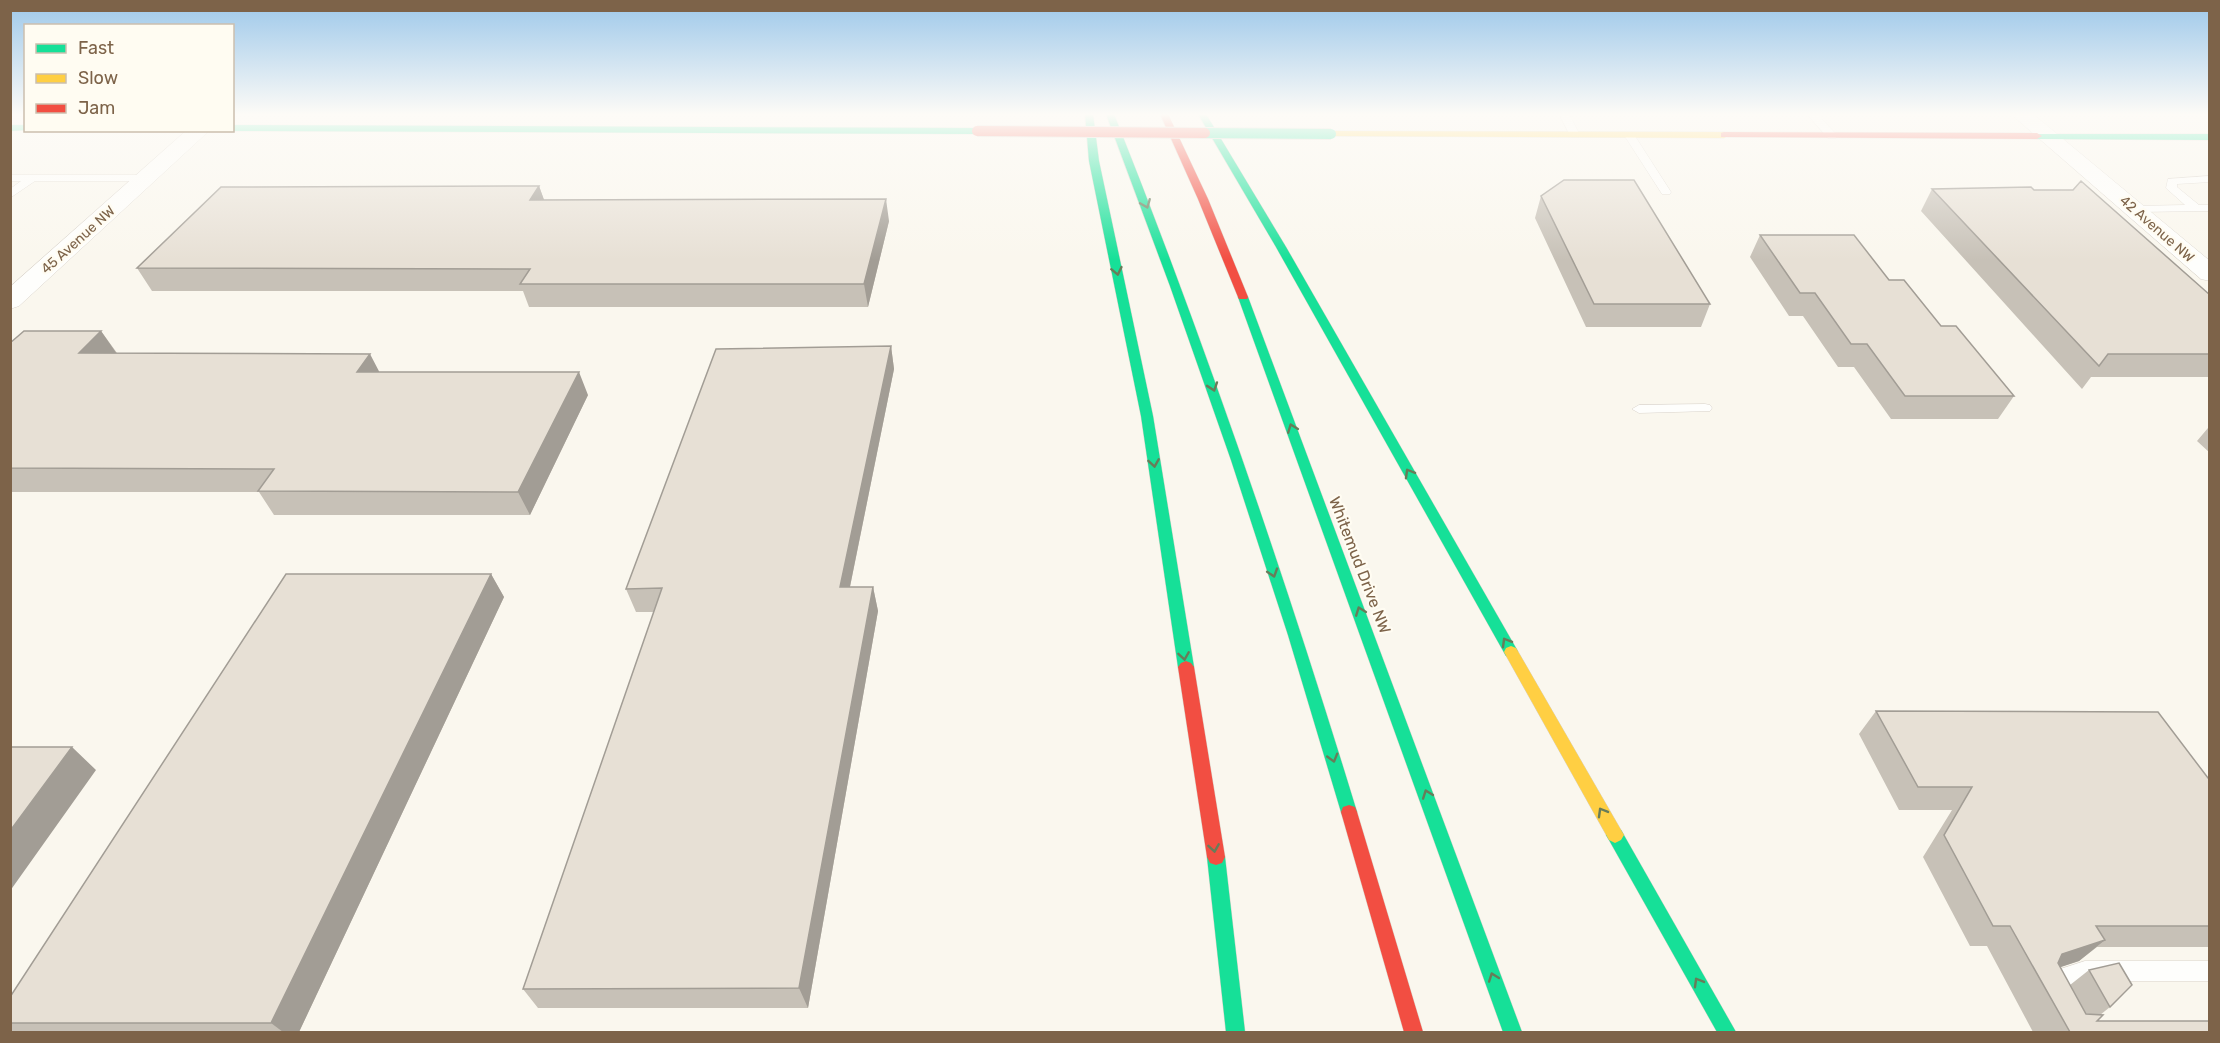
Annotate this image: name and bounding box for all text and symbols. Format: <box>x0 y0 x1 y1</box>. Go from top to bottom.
legend <box>24 24 234 132</box>
text: Fast <box>78 37 114 59</box>
text: Slow <box>78 67 118 89</box>
text: Jam <box>78 97 115 119</box>
street label: 42 Avenue NW <box>2116 192 2198 266</box>
one-way arrow <box>1139 198 1151 209</box>
street label: 45 Avenue NW <box>38 202 118 278</box>
one-way arrow <box>1110 266 1123 276</box>
one-way arrow <box>1205 381 1218 392</box>
one-way arrow <box>1286 423 1299 434</box>
one-way arrow <box>1147 457 1160 467</box>
one-way arrow <box>1405 469 1416 479</box>
street label: Whitemud Drive NW <box>1325 494 1395 636</box>
one-way arrow <box>1266 567 1279 578</box>
one-way arrow <box>1355 606 1367 617</box>
one-way arrow <box>1501 638 1513 649</box>
one-way arrow <box>1177 650 1190 660</box>
one-way arrow <box>1326 752 1338 763</box>
one-way arrow <box>1422 789 1435 800</box>
one-way arrow <box>1598 808 1609 818</box>
one-way arrow <box>1207 844 1219 853</box>
one-way arrow <box>1488 973 1500 984</box>
one-way arrow <box>1694 977 1705 988</box>

